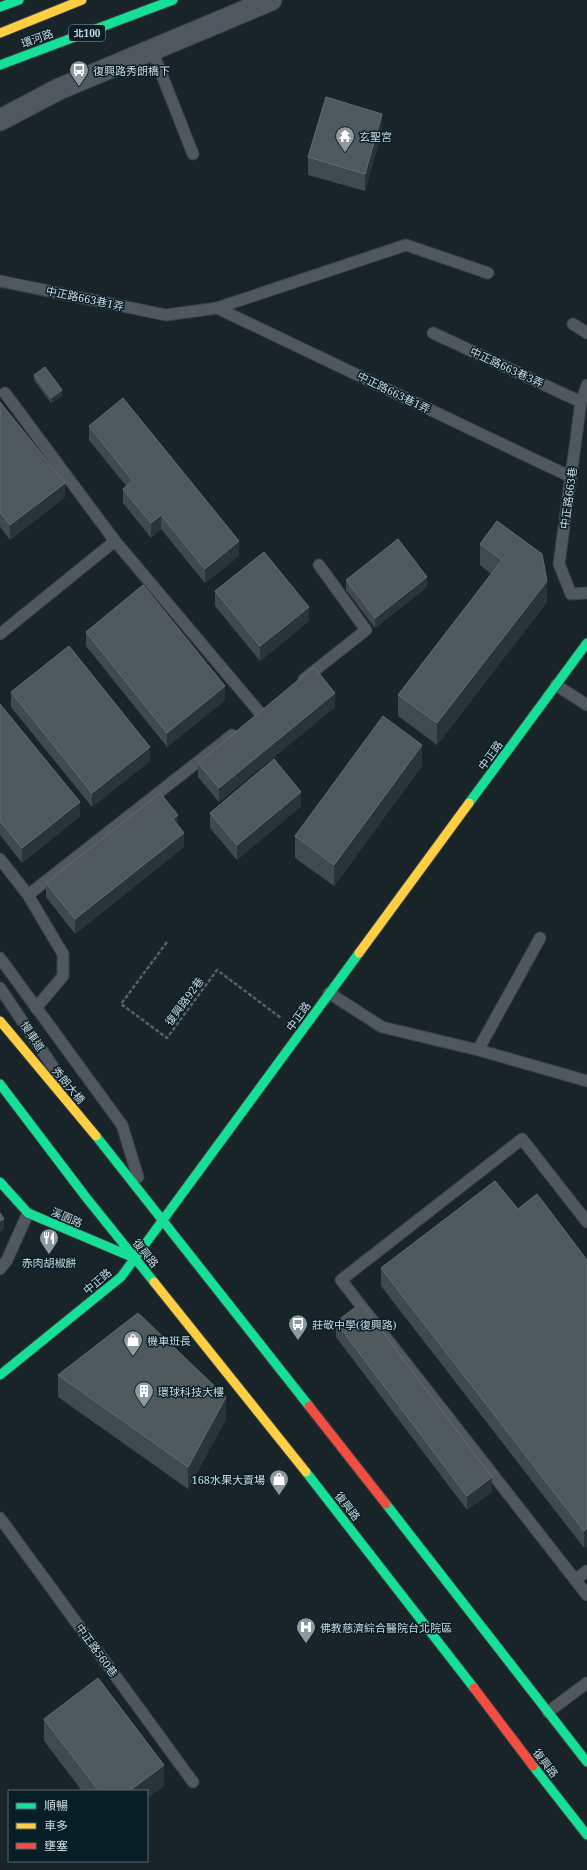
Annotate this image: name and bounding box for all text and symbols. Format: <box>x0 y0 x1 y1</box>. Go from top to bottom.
street label: 環河路 <box>19 25 55 51</box>
road number: 北100 <box>69 25 105 41</box>
bus stop icon: 復興路秀朗橋下 <box>68 59 90 87</box>
place label: 復興路秀朗橋下 <box>93 63 170 78</box>
temple icon: 玄聖宮 <box>334 125 356 153</box>
place label: 玄聖宮 <box>359 129 392 144</box>
street label: 中正路663巷1弄 <box>45 282 125 314</box>
street label: 中正路663巷3弄 <box>468 343 546 391</box>
street label: 中正路663巷1弄 <box>355 368 433 416</box>
street label: 中正路663巷 <box>556 466 580 530</box>
street label: 中正路 <box>474 737 506 773</box>
street label: 復興路92巷 <box>161 974 207 1028</box>
street label: 中正路 <box>282 998 314 1034</box>
street label: 慢車道 <box>18 1018 48 1054</box>
street label: 秀朗大橋 <box>49 1063 89 1107</box>
street label: 溪園路 <box>49 1204 85 1230</box>
restaurant icon: 赤肉胡椒餅 <box>38 1227 60 1255</box>
street label: 復興路 <box>130 1235 162 1271</box>
place label: 赤肉胡椒餅 <box>22 1255 77 1270</box>
street label: 中正路 <box>80 1265 114 1297</box>
bus stop icon: 莊敬中學(復興路) <box>287 1313 309 1341</box>
place label: 莊敬中學(復興路) <box>312 1317 397 1332</box>
shop icon: 機車班長 <box>122 1329 144 1357</box>
place label: 機車班長 <box>147 1333 191 1348</box>
building icon: 環球科技大樓 <box>133 1380 155 1408</box>
place label: 環球科技大樓 <box>158 1384 224 1399</box>
shop icon: 168水果大賣場 <box>268 1468 290 1496</box>
place label: 168水果大賣場 <box>192 1472 265 1487</box>
street label: 復興路 <box>332 1488 364 1524</box>
hospital icon: 佛教慈濟綜合醫院台北院區 <box>295 1616 317 1644</box>
street label: 中正路560巷 <box>73 1620 121 1680</box>
place label: 佛教慈濟綜合醫院台北院區 <box>320 1620 452 1635</box>
street label: 復興路 <box>530 1745 562 1781</box>
legend <box>8 1790 148 1862</box>
text: 順暢 <box>44 1797 68 1814</box>
text: 車多 <box>44 1817 68 1834</box>
text: 壅塞 <box>44 1837 68 1854</box>

